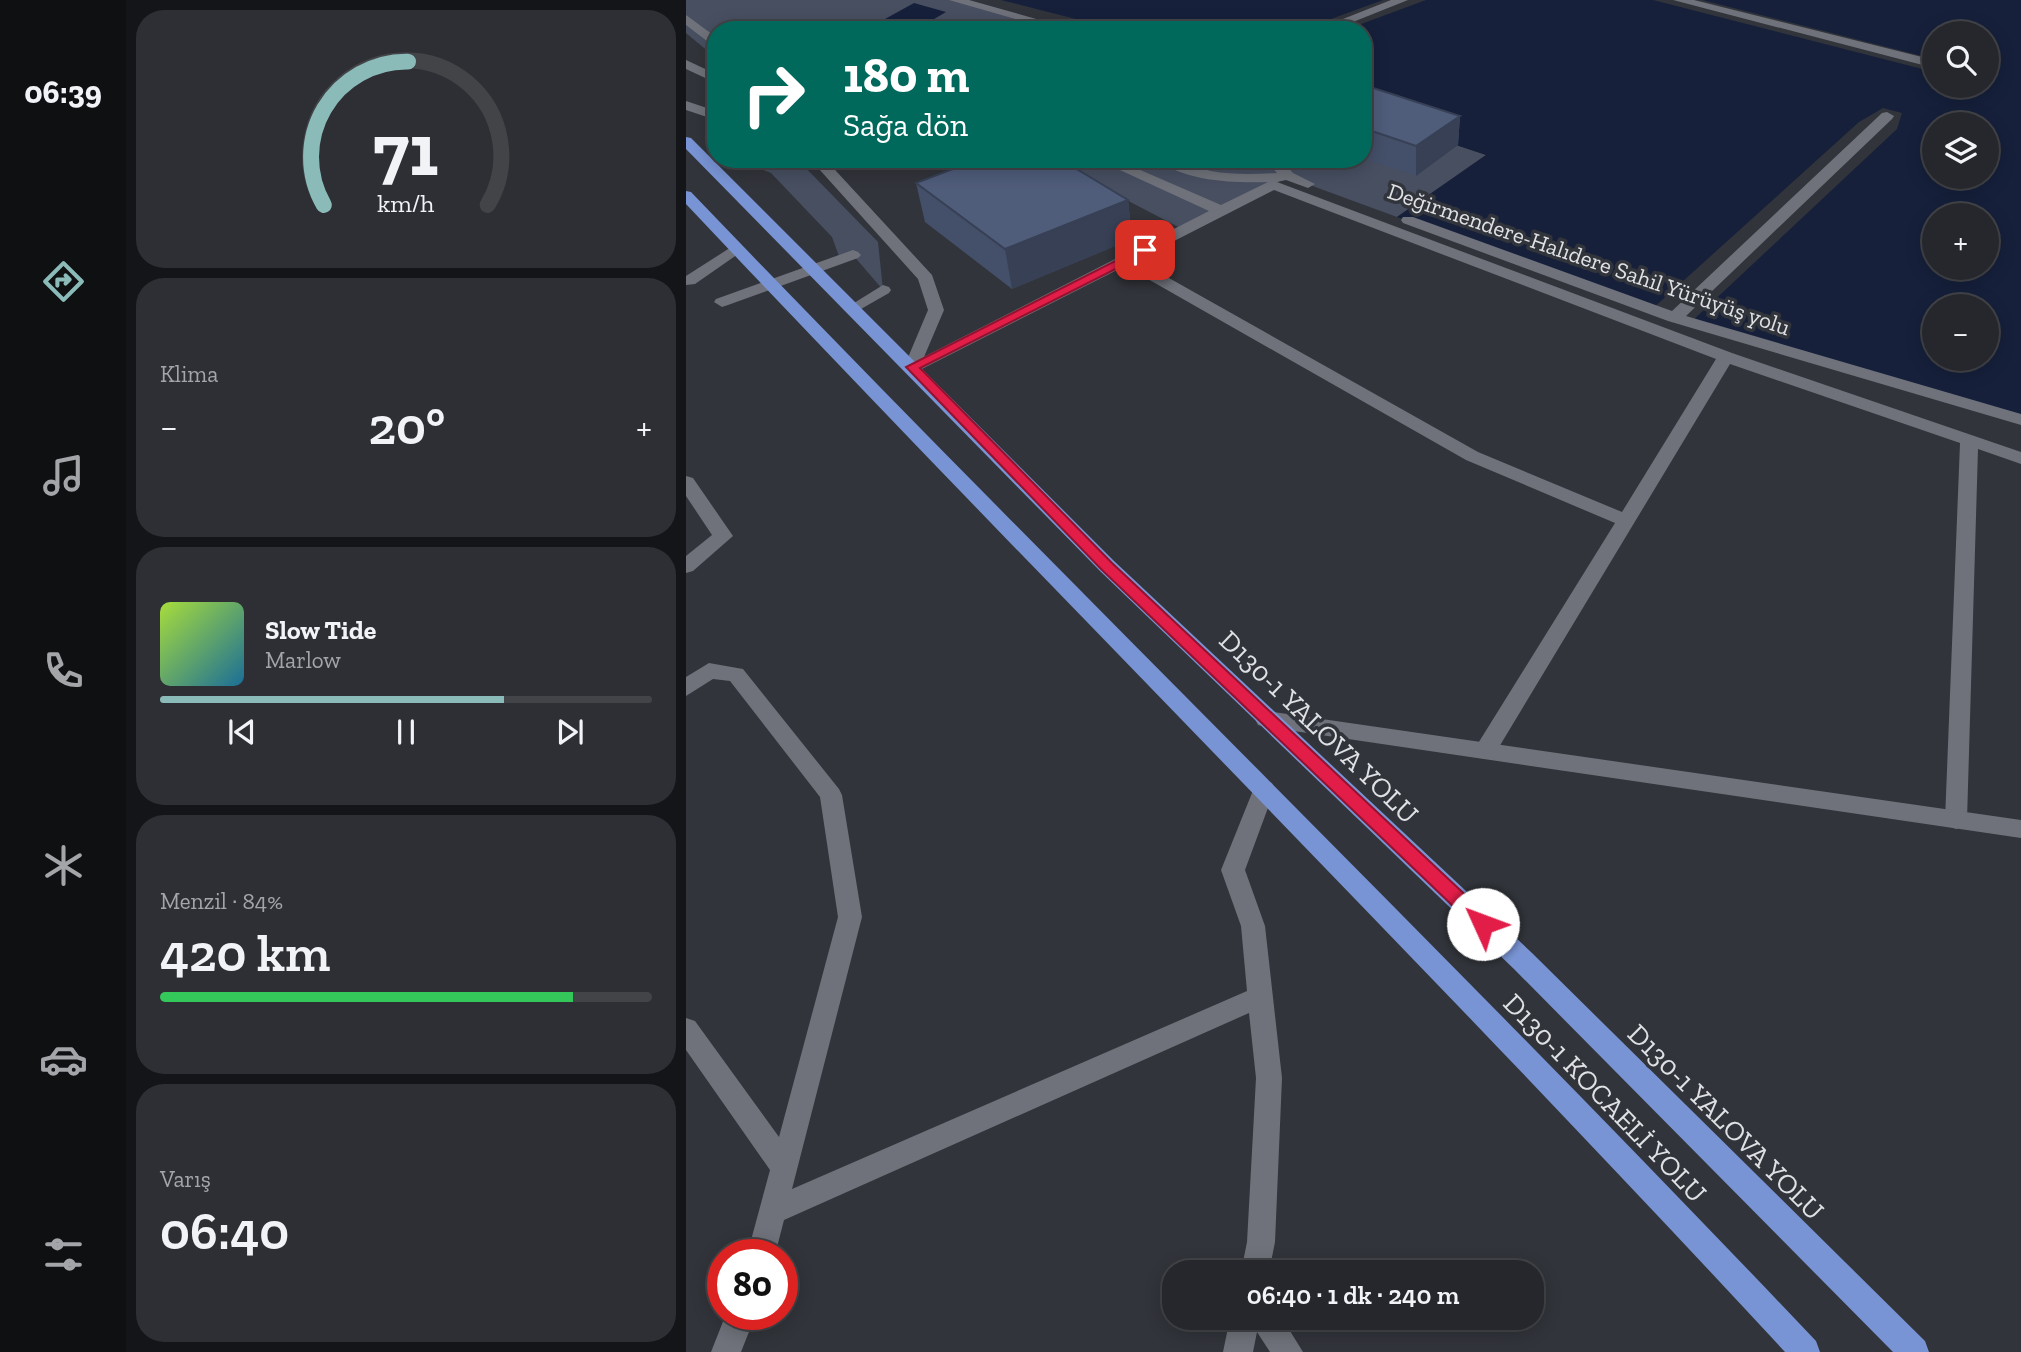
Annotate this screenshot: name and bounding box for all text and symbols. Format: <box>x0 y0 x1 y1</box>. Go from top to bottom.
map controls <box>1922 21 1999 371</box>
button: search <box>1922 21 1999 98</box>
text: 180 m <box>843 46 970 105</box>
icon: right <box>728 49 819 140</box>
text: 06:39 <box>24 73 102 111</box>
text: Sağa dön <box>843 106 968 144</box>
text: 71 <box>373 107 439 195</box>
button: layers <box>1922 112 1999 189</box>
street label: Değirmendere-Halıdere Sahil Yürüyüş yolu <box>1384 177 1794 341</box>
text: km/h <box>377 188 435 218</box>
button: + <box>1922 203 1999 280</box>
pin <box>1115 220 1175 280</box>
icon: arrive <box>1126 231 1164 269</box>
icon: directions <box>39 257 88 306</box>
button: − <box>1922 294 1999 371</box>
text: Klima <box>160 360 218 388</box>
text: 20° <box>368 395 445 457</box>
text: − <box>160 404 178 450</box>
text: + <box>636 404 652 450</box>
icon: music <box>39 451 88 500</box>
text: Slow Tide <box>265 614 376 646</box>
street label: D130-1 YALOVA YOLU <box>1213 624 1425 830</box>
icon: phone <box>39 646 88 695</box>
text: Marlow <box>265 646 341 674</box>
icon: previous <box>223 713 261 751</box>
icon: pause <box>387 713 425 751</box>
icon: next <box>551 713 589 751</box>
icon: climate <box>39 841 88 890</box>
text: Menzil · 84% <box>160 887 283 915</box>
position arrow <box>1446 887 1520 961</box>
text: 420 km <box>160 922 330 984</box>
street label: D130-1 KOCAELİ YOLU <box>1497 987 1713 1209</box>
street label: D130-1 YALOVA YOLU <box>1621 1017 1831 1227</box>
icon: car <box>39 1035 88 1084</box>
text: Varış <box>160 1165 211 1193</box>
text: 06:40 <box>160 1200 289 1262</box>
icon: filters <box>39 1230 88 1279</box>
speed limit sign: 80 <box>707 1239 798 1330</box>
text: 06:40 · 1 dk · 240 m <box>1247 1279 1459 1311</box>

